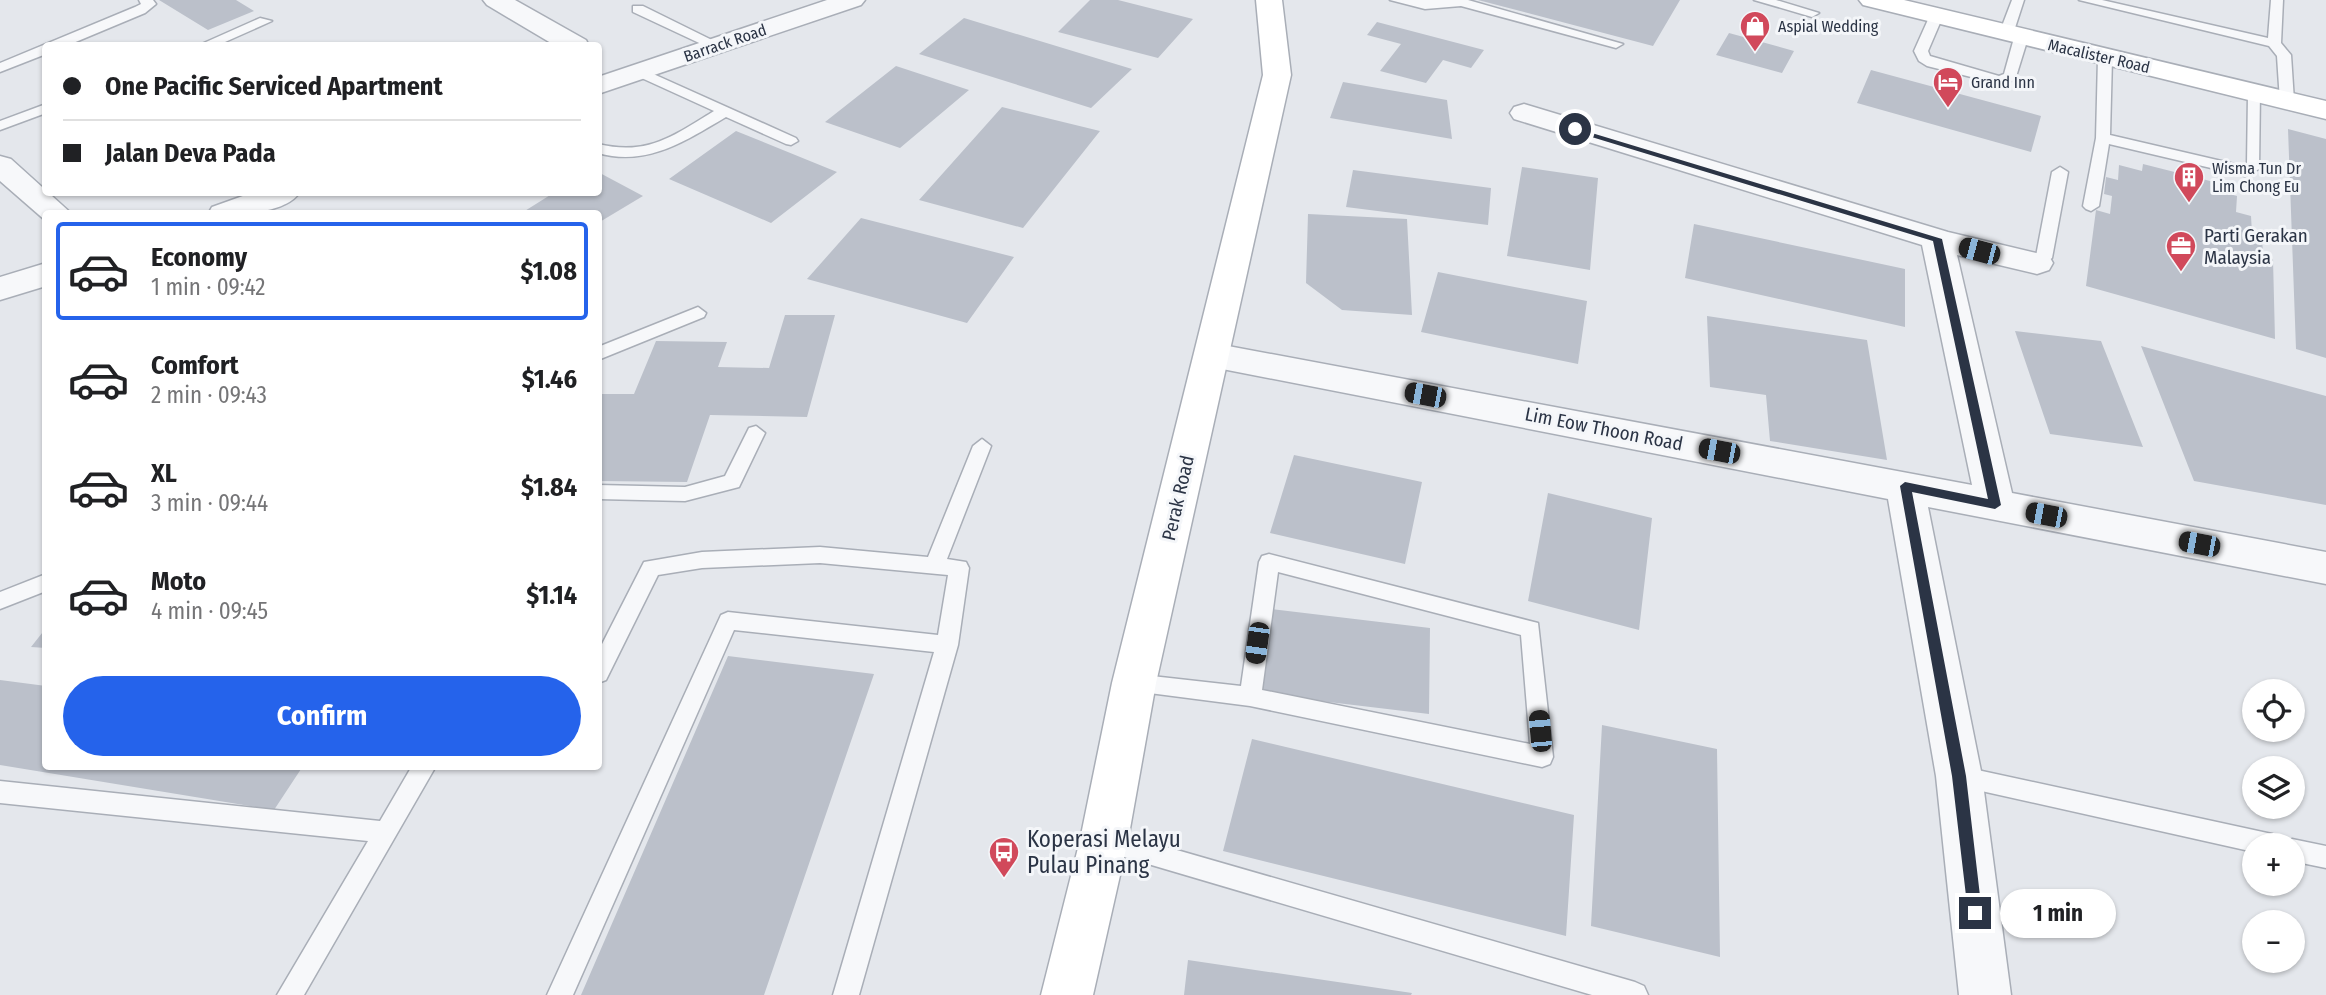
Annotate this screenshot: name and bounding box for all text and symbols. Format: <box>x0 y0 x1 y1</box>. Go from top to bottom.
shop icon: Aspial Wedding <box>1738 9 1772 53</box>
place label: Aspial Wedding <box>1778 17 1879 36</box>
street label: Barrack Road <box>681 20 769 66</box>
street label: Macalister Road <box>2046 35 2152 77</box>
hotel icon: Grand Inn <box>1931 65 1965 109</box>
text: One Pacific Serviced Apartment <box>105 71 443 102</box>
place label: Grand Inn <box>1971 73 2035 92</box>
route start <box>1559 113 1591 145</box>
text: Jalan Deva Pada <box>105 138 276 169</box>
place label: Wisma Tun Dr Lim Chong Eu <box>2212 159 2301 196</box>
building icon: Wisma Tun Dr Lim Chong Eu <box>2172 160 2206 204</box>
place label: Parti Gerakan Malaysia <box>2204 224 2308 269</box>
office icon: Parti Gerakan Malaysia <box>2164 229 2198 273</box>
car <box>1956 235 2003 267</box>
icon: car <box>67 240 130 303</box>
text: Economy <box>151 242 247 273</box>
text: $1.08 <box>520 256 577 287</box>
text: 1 min · 09:42 <box>151 273 265 301</box>
icon: car <box>67 348 130 411</box>
text: Comfort <box>151 350 239 381</box>
text: $1.46 <box>522 364 577 395</box>
text: 2 min · 09:43 <box>151 381 267 409</box>
car <box>1403 381 1448 409</box>
street label: Lim Eow Thoon Road <box>1523 402 1685 456</box>
car <box>1697 437 1742 465</box>
street label: Perak Road <box>1157 453 1199 543</box>
icon: car <box>67 456 130 519</box>
text: XL <box>151 458 177 489</box>
text: $1.84 <box>521 472 577 503</box>
text: 3 min · 09:44 <box>151 489 268 517</box>
car <box>2024 501 2069 529</box>
car <box>2177 530 2222 558</box>
icon: car <box>67 564 130 627</box>
text: Moto <box>151 566 206 597</box>
text: $1.14 <box>526 580 577 611</box>
text: 4 min · 09:45 <box>151 597 268 625</box>
car <box>1244 621 1271 665</box>
button: Confirm <box>63 676 581 756</box>
map controls <box>2242 679 2305 973</box>
button: locate <box>2242 679 2305 742</box>
car <box>1528 709 1553 753</box>
button: layers <box>2242 756 2305 819</box>
place label: Koperasi Melayu Pulau Pinang <box>1027 825 1181 879</box>
button: + <box>2242 833 2305 896</box>
bus stop icon: Koperasi Melayu Pulau Pinang <box>987 835 1021 879</box>
callout: 1 min <box>2000 888 2115 937</box>
route end <box>1959 897 1991 929</box>
text: 1 min <box>2033 899 2083 927</box>
button: − <box>2242 910 2305 973</box>

